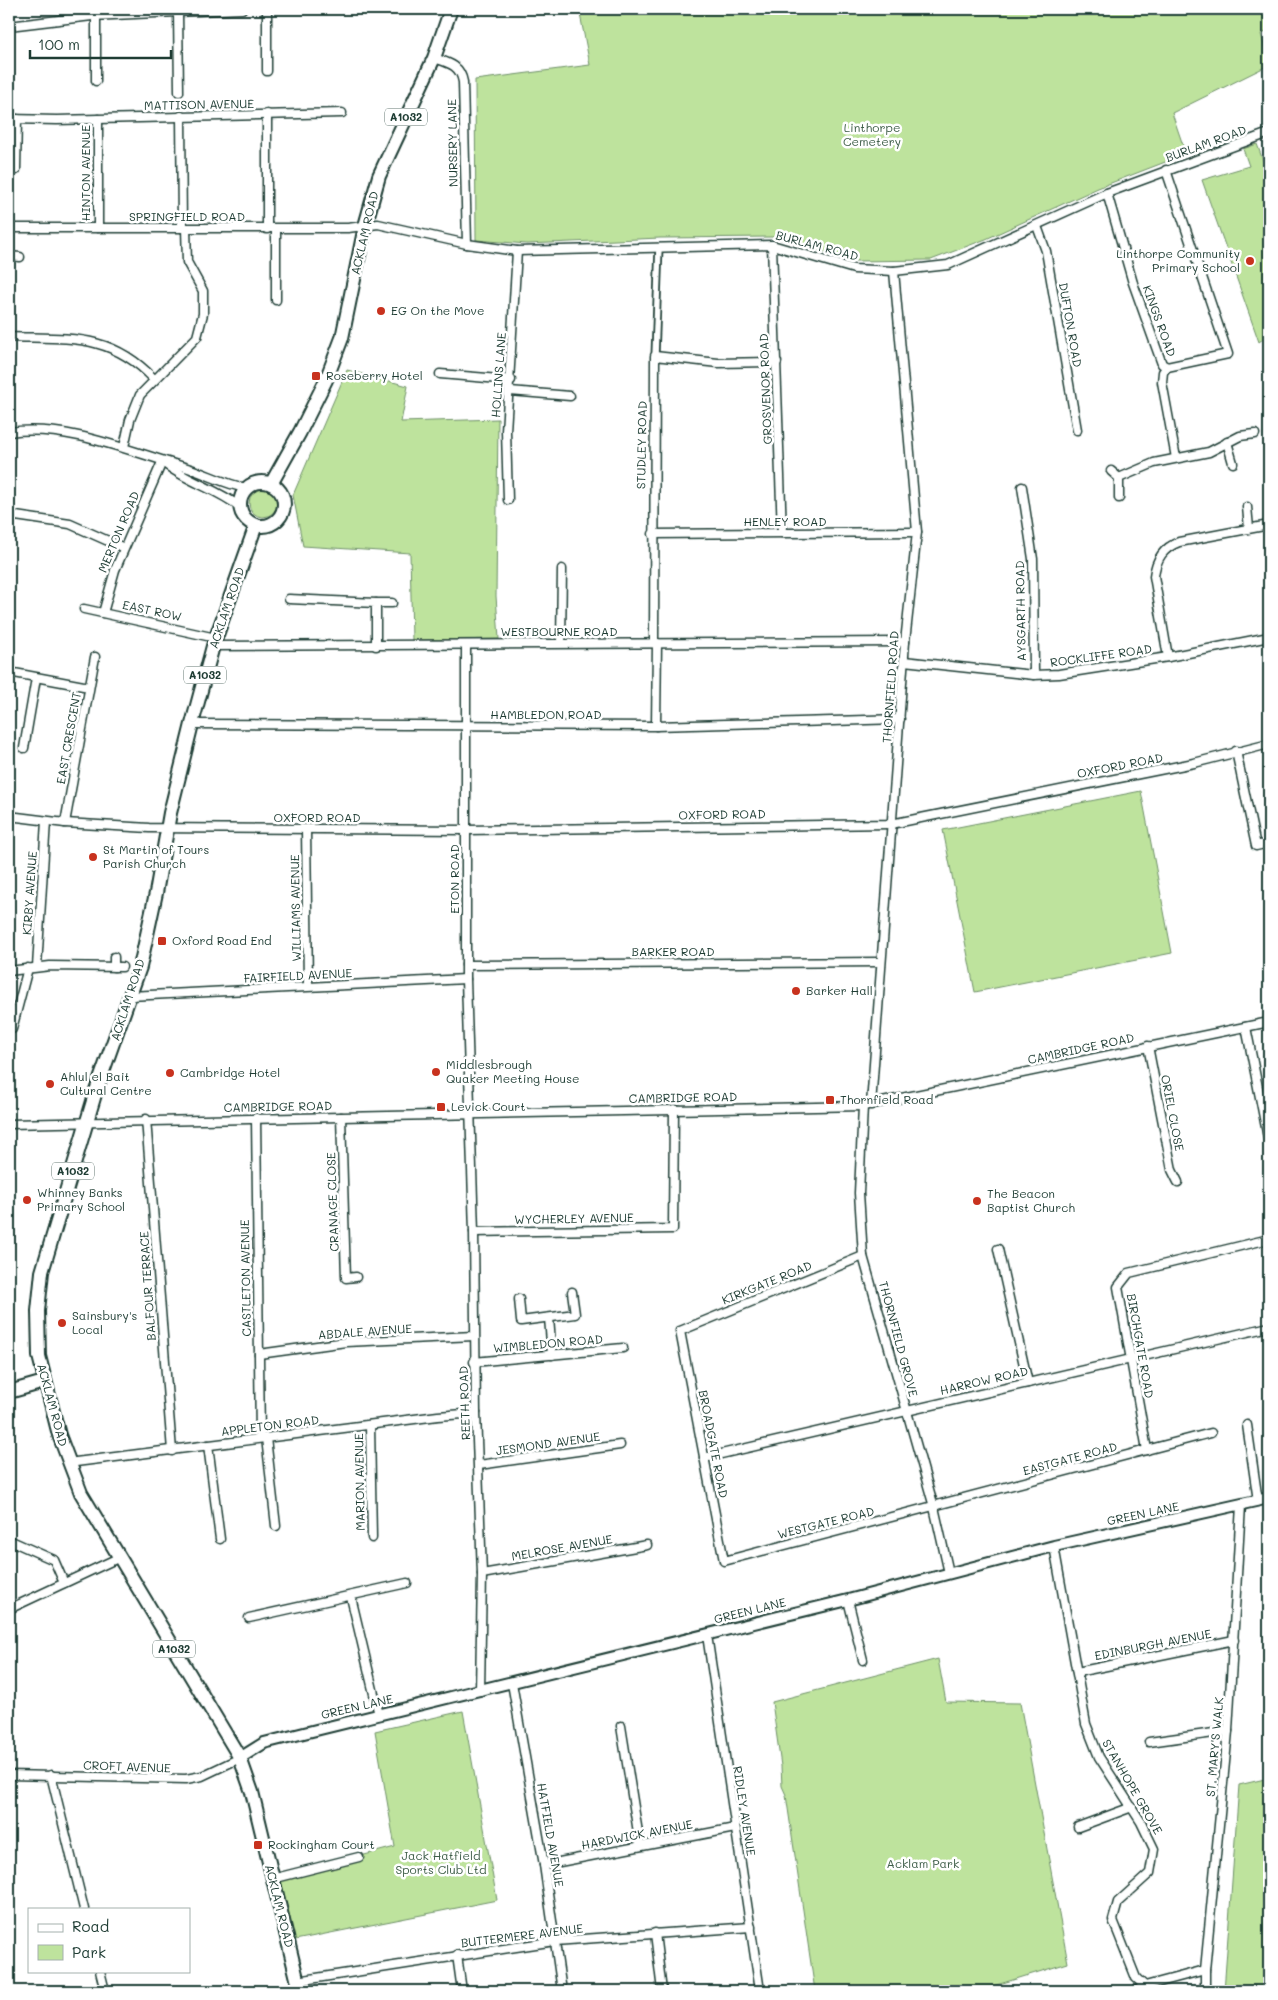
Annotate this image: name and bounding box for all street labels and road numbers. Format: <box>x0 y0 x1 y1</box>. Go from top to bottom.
street label: MATTISON AVENUE <box>144 95 254 113</box>
street label: NURSERY LANE <box>443 99 461 187</box>
road number: A1032 <box>385 108 427 125</box>
street label: BURLAM ROAD <box>1163 121 1248 165</box>
street label: HINTON AVENUE <box>77 125 93 221</box>
street label: ACKLAM ROAD <box>347 189 381 276</box>
street label: SPRINGFIELD ROAD <box>129 208 245 224</box>
street label: BURLAM ROAD <box>774 226 860 264</box>
street label: DUFTON ROAD <box>1056 281 1086 368</box>
street label: KINGS ROAD <box>1140 283 1180 358</box>
street label: HOLLINS LANE <box>487 331 509 418</box>
street label: GROSVENOR ROAD <box>755 333 775 445</box>
street label: STUDLEY ROAD <box>632 401 650 489</box>
street label: MERTON ROAD <box>94 489 142 575</box>
street label: HENLEY ROAD <box>744 513 826 529</box>
street label: AYSGARTH ROAD <box>1011 561 1029 661</box>
street label: ACKLAM ROAD <box>205 565 247 651</box>
street label: EAST ROW <box>121 596 183 624</box>
street label: WESTBOURNE ROAD <box>501 623 617 639</box>
street label: THORNFIELD ROAD <box>878 630 902 743</box>
street label: ROCKLIFFE ROAD <box>1049 640 1153 670</box>
road number: A1032 <box>184 666 226 684</box>
street label: EAST CRESCENT <box>52 690 84 785</box>
street label: HAMBLEDON ROAD <box>490 706 602 722</box>
street label: OXFORD ROAD <box>1075 749 1164 781</box>
street label: OXFORD ROAD <box>678 805 766 823</box>
street label: OXFORD ROAD <box>273 809 361 825</box>
street label: ETON ROAD <box>446 844 462 914</box>
street label: KIRBY AVENUE <box>18 850 40 935</box>
street label: WILLIAMS AVENUE <box>286 854 304 962</box>
street label: BARKER ROAD <box>632 943 714 959</box>
street label: ACKLAM ROAD <box>106 957 148 1043</box>
street label: FAIRFIELD AVENUE <box>243 964 353 986</box>
street label: CAMBRIDGE ROAD <box>1026 1029 1135 1067</box>
street label: ORIEL CLOSE <box>1158 1073 1188 1152</box>
street label: CAMBRIDGE ROAD <box>629 1088 737 1106</box>
street label: CAMBRIDGE ROAD <box>224 1097 332 1115</box>
street label: CRANAGE CLOSE <box>322 1152 342 1252</box>
road number: A1032 <box>52 1162 94 1180</box>
street label: WYCHERLEY AVENUE <box>514 1209 634 1227</box>
street label: CASTLETON AVENUE <box>236 1219 254 1337</box>
street label: BALFOUR TERRACE <box>135 1231 159 1341</box>
street label: KIRKGATE ROAD <box>719 1257 814 1307</box>
street label: THORNFIELD GROVE <box>876 1279 922 1399</box>
street label: BIRCHGATE ROAD <box>1124 1292 1158 1399</box>
street label: ABDALE AVENUE <box>317 1320 413 1342</box>
street label: WIMBLEDON ROAD <box>492 1330 603 1356</box>
street label: ACKLAM ROAD <box>34 1362 72 1448</box>
street label: HARROW ROAD <box>938 1362 1029 1398</box>
street label: REETH ROAD <box>455 1366 473 1440</box>
street label: BROADGATE ROAD <box>696 1389 732 1499</box>
street label: APPLETON ROAD <box>220 1411 320 1439</box>
street label: JESMOND AVENUE <box>495 1428 601 1458</box>
street label: MARION AVENUE <box>350 1433 368 1531</box>
street label: EASTGATE ROAD <box>1021 1438 1119 1478</box>
street label: GREEN LANE <box>1105 1498 1180 1528</box>
street label: WESTGATE ROAD <box>776 1502 876 1542</box>
street label: MELROSE AVENUE <box>510 1530 614 1564</box>
street label: GREEN LANE <box>712 1593 787 1627</box>
street label: EDINBURGH AVENUE <box>1093 1625 1213 1663</box>
road number: A1032 <box>153 1640 195 1658</box>
street label: GREEN LANE <box>319 1690 394 1722</box>
street label: ST. MARY'S WALK <box>1202 1696 1226 1797</box>
street label: STANHOPE GROVE <box>1099 1736 1167 1837</box>
street label: CROFT AVENUE <box>83 1756 171 1776</box>
street label: RIDLEY AVENUE <box>730 1765 760 1857</box>
street label: HATFIELD AVENUE <box>534 1781 568 1888</box>
street label: HARDWICK AVENUE <box>580 1815 694 1853</box>
street label: ACKLAM ROAD <box>262 1862 298 1949</box>
street label: BUTTERMERE AVENUE <box>460 1920 584 1950</box>

